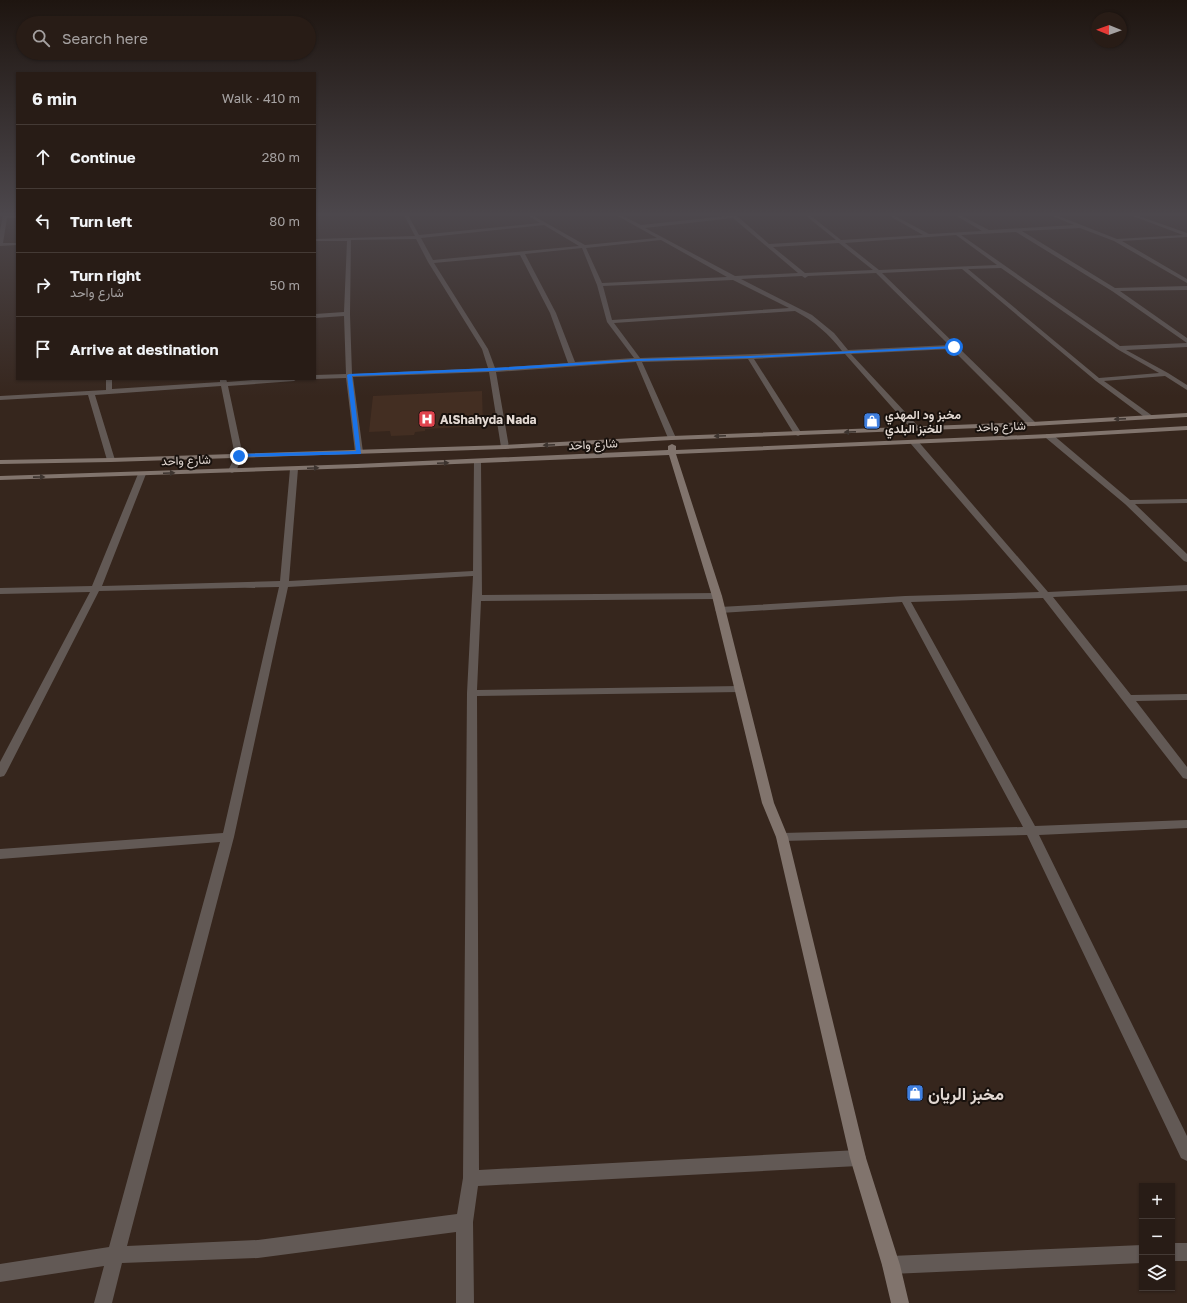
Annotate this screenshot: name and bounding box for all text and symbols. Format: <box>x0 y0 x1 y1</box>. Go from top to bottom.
north arrow <box>1091 12 1127 48</box>
search box <box>16 16 316 60</box>
icon: search <box>30 27 52 49</box>
text: Search here <box>62 29 148 47</box>
text: 6 min <box>32 88 77 109</box>
text: Walk · 410 m <box>222 90 300 106</box>
icon: ahead <box>32 146 54 168</box>
text: Continue <box>70 148 136 166</box>
text: 280 m <box>262 149 300 165</box>
icon: left <box>32 210 54 232</box>
text: Turn left <box>70 212 132 230</box>
text: 80 m <box>269 213 300 229</box>
text: Turn right <box>70 266 141 284</box>
icon: right <box>32 274 54 296</box>
text: 50 m <box>270 277 300 293</box>
text: شارع واحد <box>70 284 124 300</box>
icon: arrive <box>32 338 54 360</box>
route start <box>945 338 963 356</box>
text: Arrive at destination <box>70 340 219 358</box>
place label: مخبز ود المهدي للخبز البلدي <box>885 407 961 439</box>
hospital icon: AlShahyda Nada <box>417 409 437 429</box>
shop icon: مخبز ود المهدي للخبز البلدي <box>862 411 882 431</box>
place label: AlShahyda Nada <box>440 412 537 427</box>
one-way arrow <box>1114 415 1126 422</box>
street label: شارع واحد <box>976 418 1026 436</box>
one-way arrow <box>844 428 856 435</box>
one-way arrow <box>714 433 727 440</box>
street label: شارع واحد <box>568 435 618 455</box>
one-way arrow <box>542 442 555 448</box>
route end <box>230 447 248 465</box>
street label: شارع واحد <box>161 452 211 470</box>
one-way arrow <box>437 459 449 466</box>
one-way arrow <box>307 465 320 471</box>
one-way arrow <box>163 470 176 476</box>
one-way arrow <box>33 474 46 480</box>
shop icon: مخبز الريان <box>905 1083 925 1103</box>
place label: مخبز الريان <box>928 1083 1004 1105</box>
map controls <box>1139 1183 1175 1291</box>
button: + <box>1139 1183 1175 1219</box>
button: − <box>1139 1219 1175 1255</box>
button: layers <box>1139 1255 1175 1291</box>

